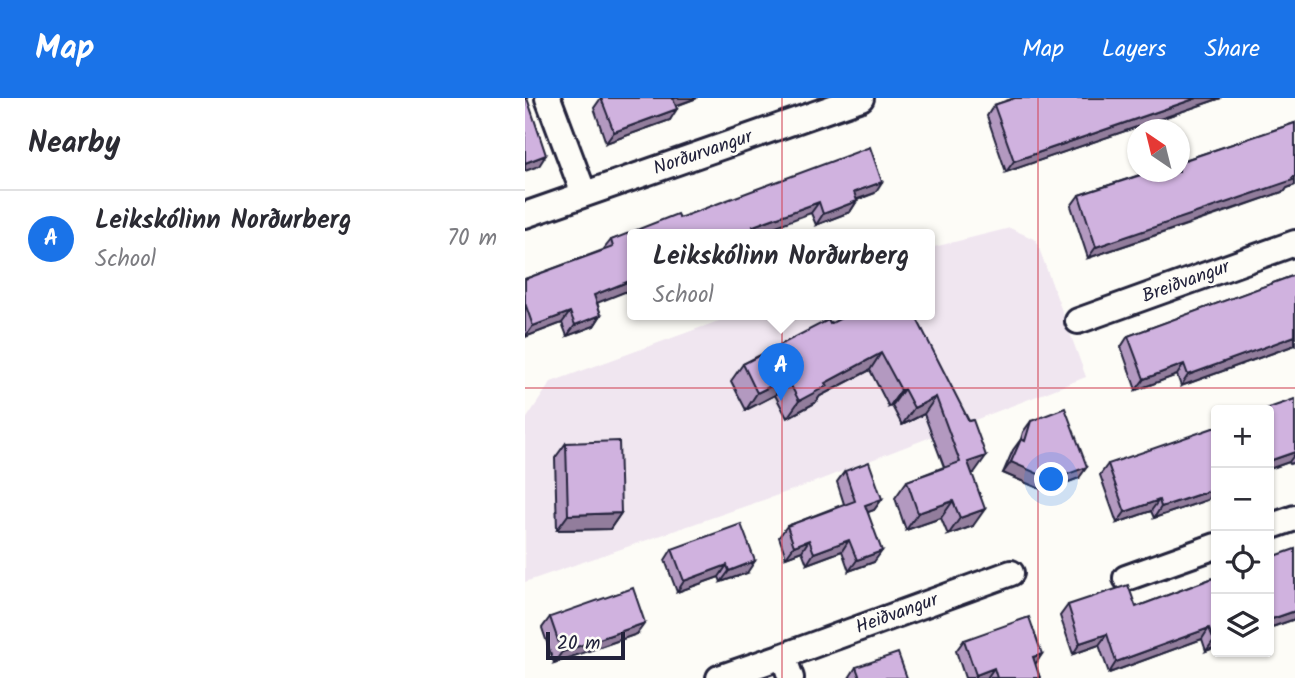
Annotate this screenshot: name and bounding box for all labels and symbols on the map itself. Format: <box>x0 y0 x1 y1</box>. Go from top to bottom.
north arrow <box>1127 119 1190 182</box>
street label: Norðurvangur <box>649 121 758 184</box>
street label: Breiðvangur <box>1138 252 1236 312</box>
pin: A <box>758 343 804 401</box>
your location <box>1034 462 1068 496</box>
street label: Heiðvangur <box>852 585 944 643</box>
scale bar <box>546 629 625 661</box>

